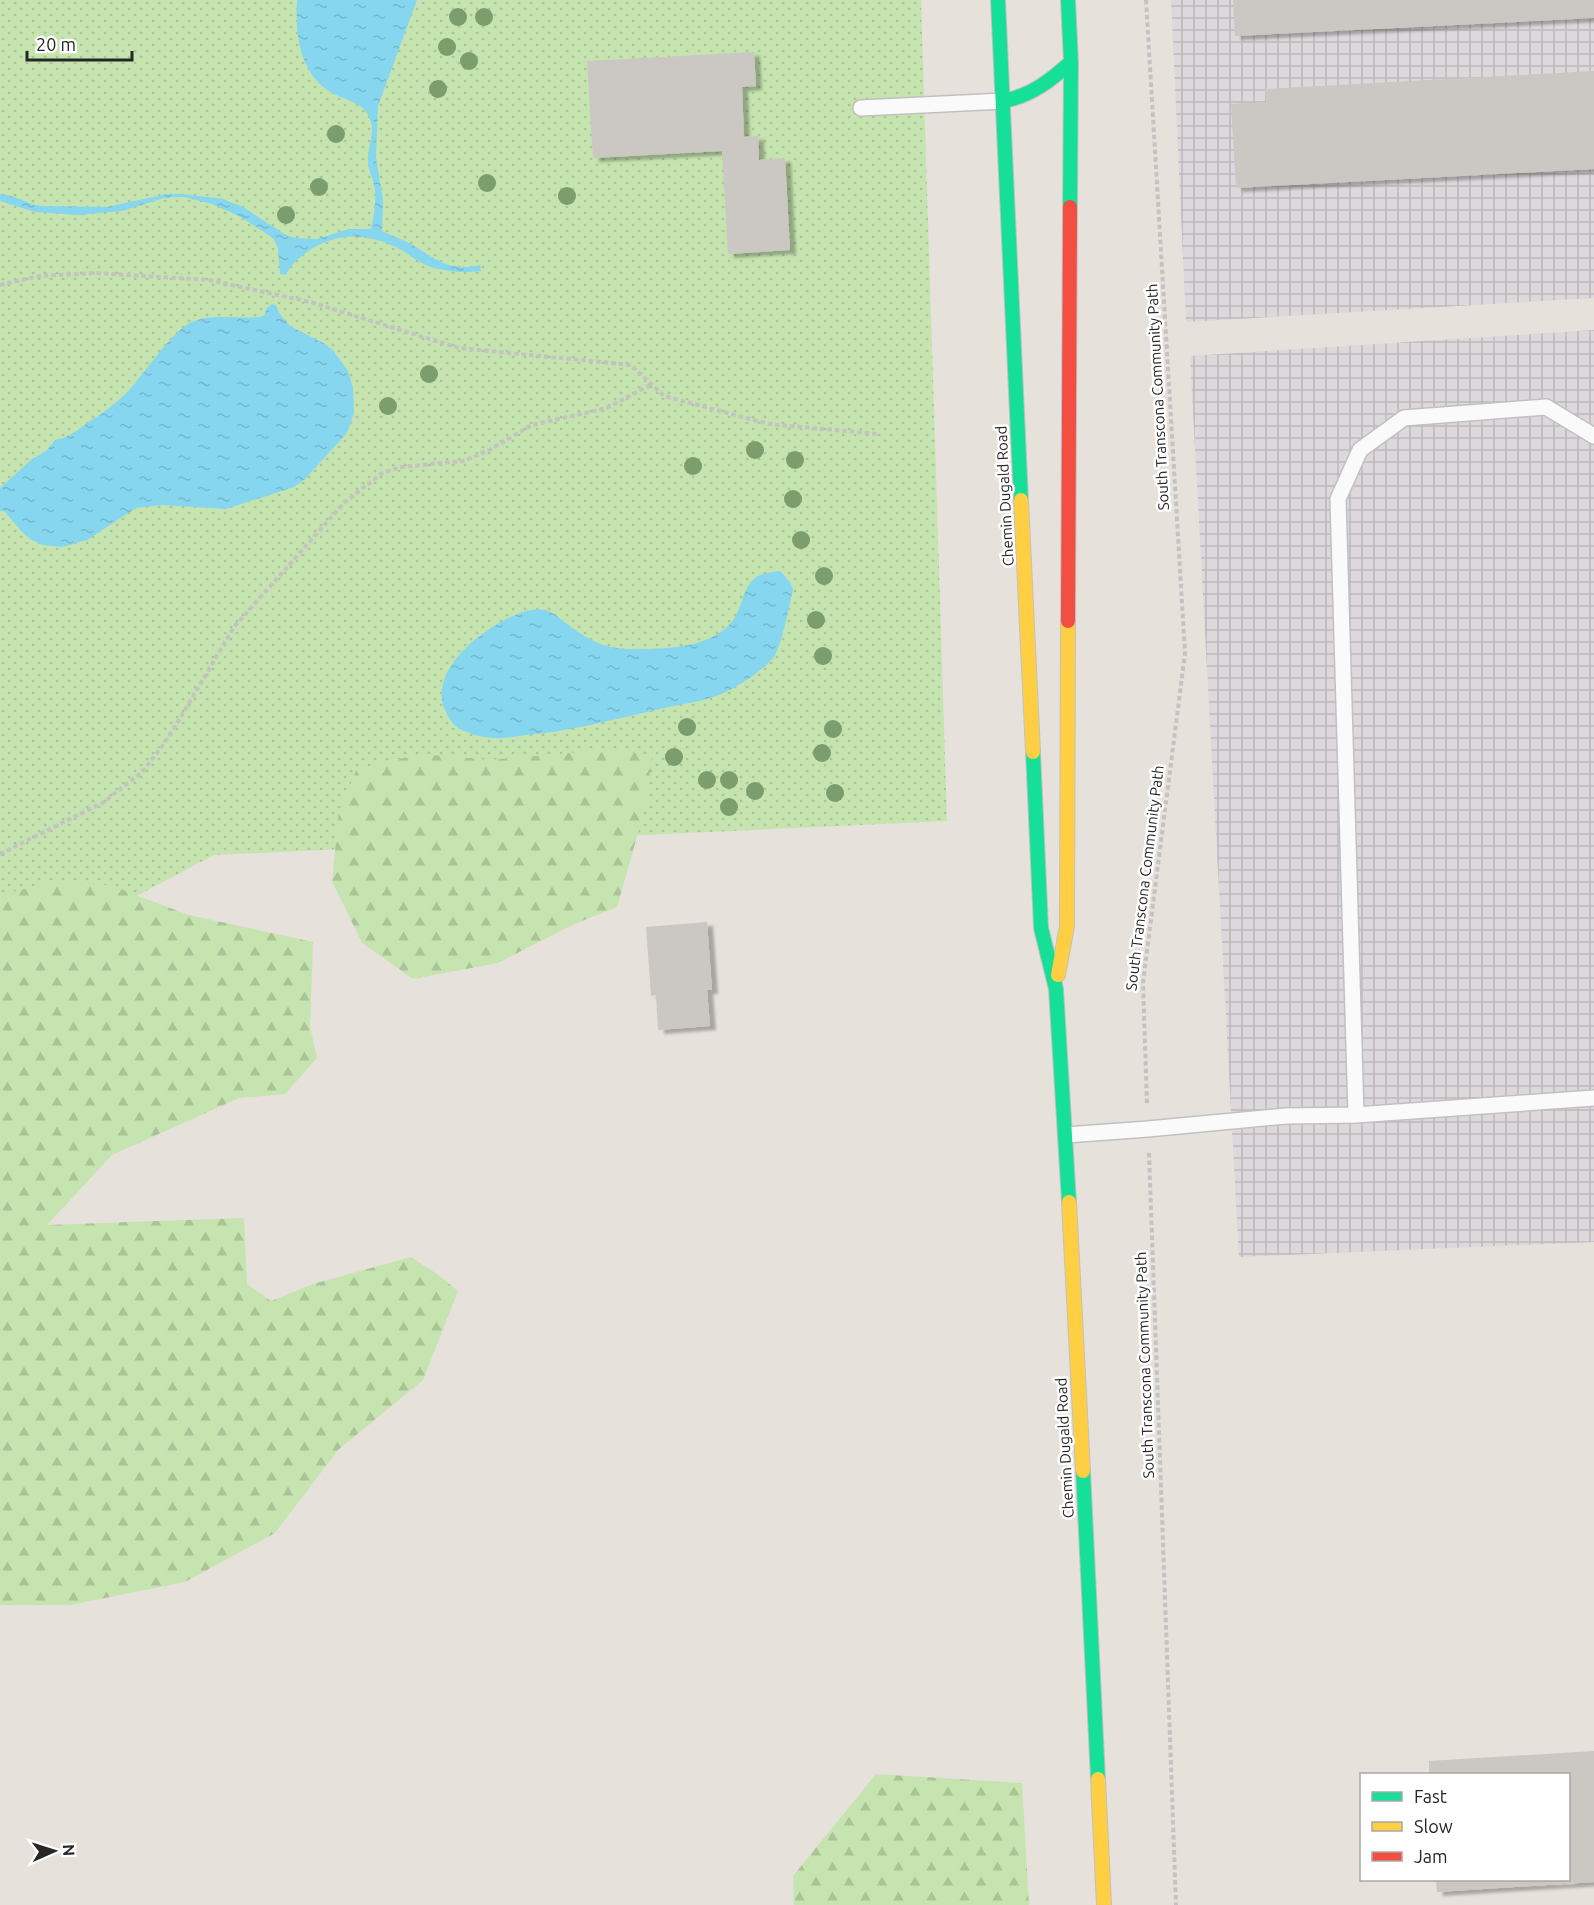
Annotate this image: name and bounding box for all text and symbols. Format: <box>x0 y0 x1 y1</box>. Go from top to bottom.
scale bar <box>27 24 132 62</box>
text: 20 m <box>36 34 76 54</box>
street label: South Transcona Community Path <box>1143 283 1172 511</box>
street label: Chemin Dugald Road <box>992 425 1017 567</box>
street label: South Transcona Community Path <box>1122 764 1167 992</box>
street label: South Transcona Community Path <box>1132 1251 1157 1479</box>
street label: Chemin Dugald Road <box>1052 1377 1077 1519</box>
legend <box>1360 1773 1570 1881</box>
text: Fast <box>1414 1786 1447 1806</box>
text: Slow <box>1414 1816 1453 1836</box>
north arrow <box>24 1821 84 1881</box>
text: N <box>60 1844 78 1857</box>
text: Jam <box>1414 1846 1448 1866</box>

